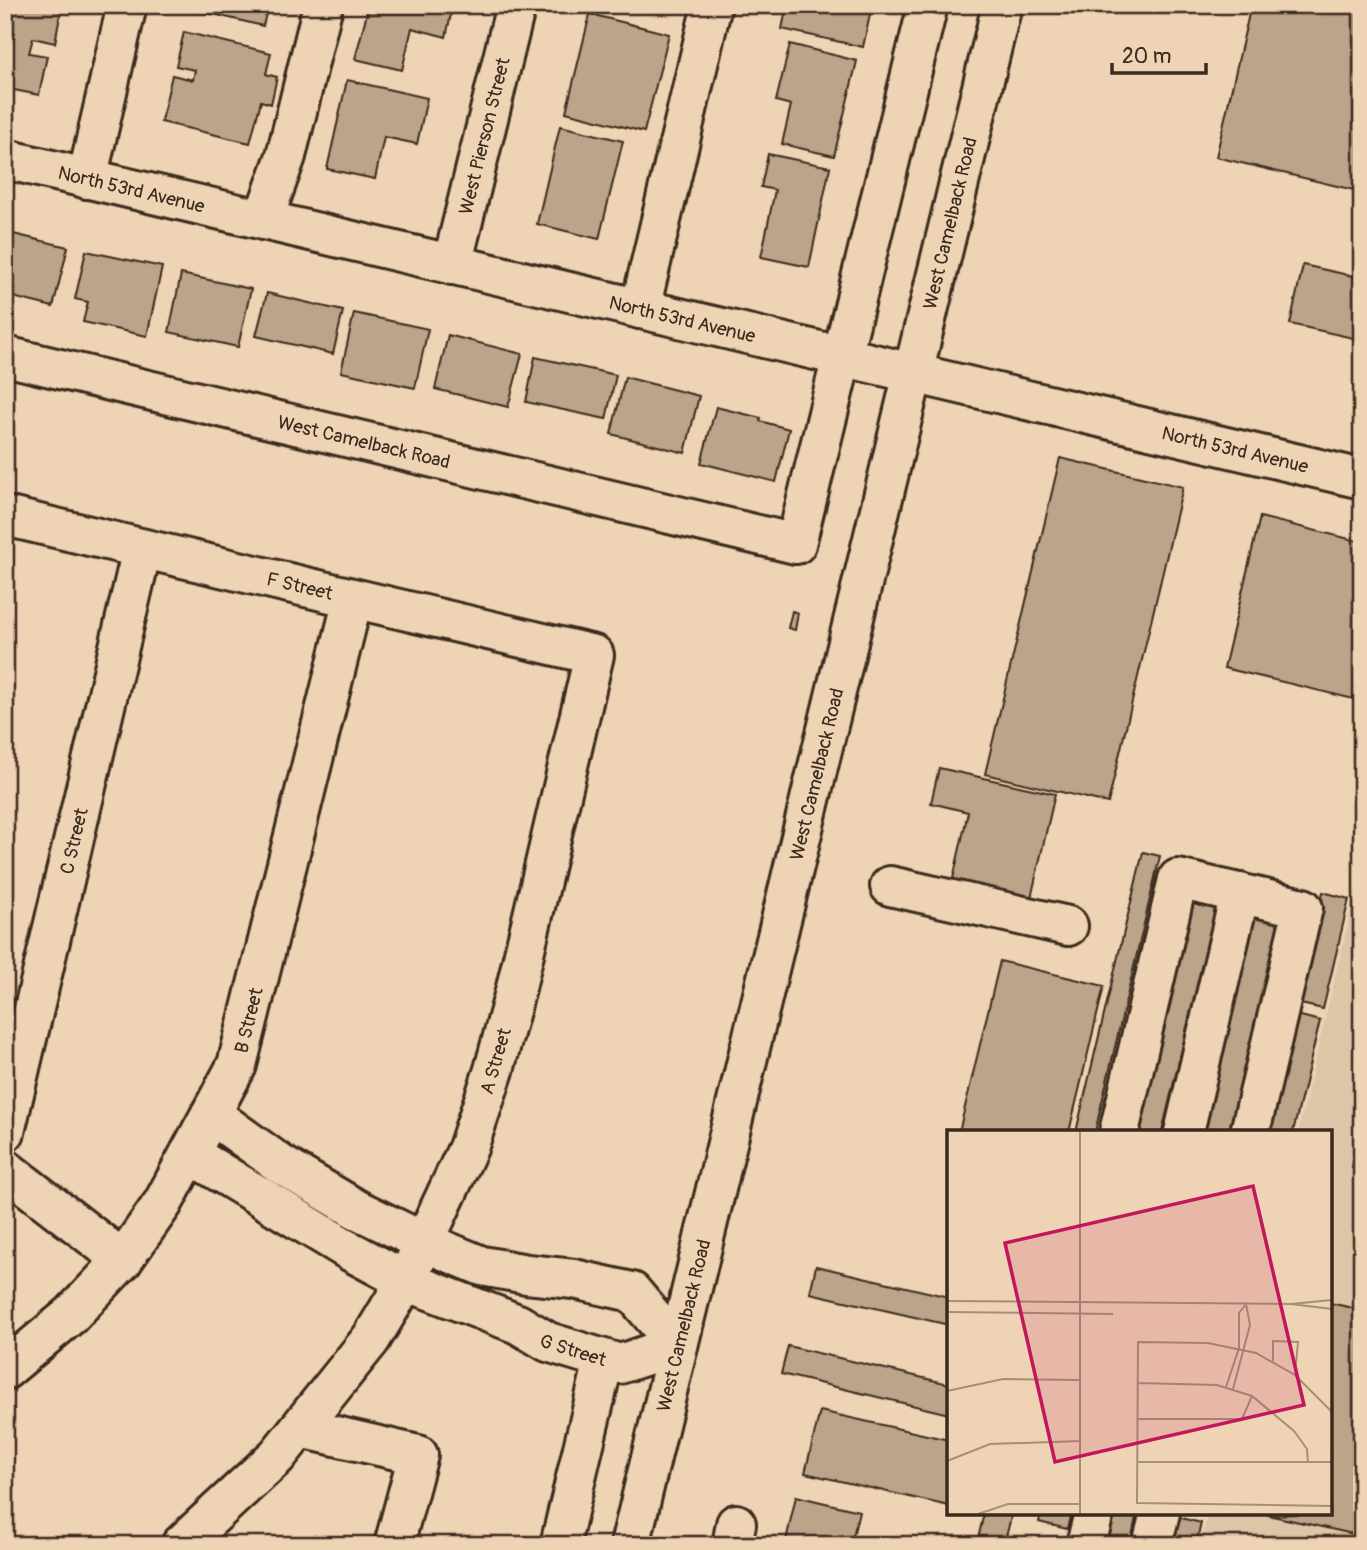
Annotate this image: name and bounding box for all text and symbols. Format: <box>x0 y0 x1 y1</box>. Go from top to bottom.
scale bar <box>1112 32 1206 76</box>
text: 20 m <box>1122 43 1171 70</box>
street label: West Pierson Street <box>454 55 516 217</box>
street label: West Camelback Road <box>918 135 983 312</box>
street label: North 53rd Avenue <box>56 161 208 219</box>
street label: North 53rd Avenue <box>607 291 758 349</box>
street label: West Camelback Road <box>275 410 452 474</box>
street label: North 53rd Avenue <box>1159 421 1311 479</box>
street label: F Street <box>264 567 335 606</box>
street label: West Camelback Road <box>785 686 850 863</box>
street label: C Street <box>55 805 94 877</box>
street label: B Street <box>229 985 269 1056</box>
street label: A Street <box>475 1025 517 1097</box>
inset map <box>947 1130 1332 1515</box>
street label: West Camelback Road <box>652 1237 716 1414</box>
street label: G Street <box>535 1329 609 1372</box>

